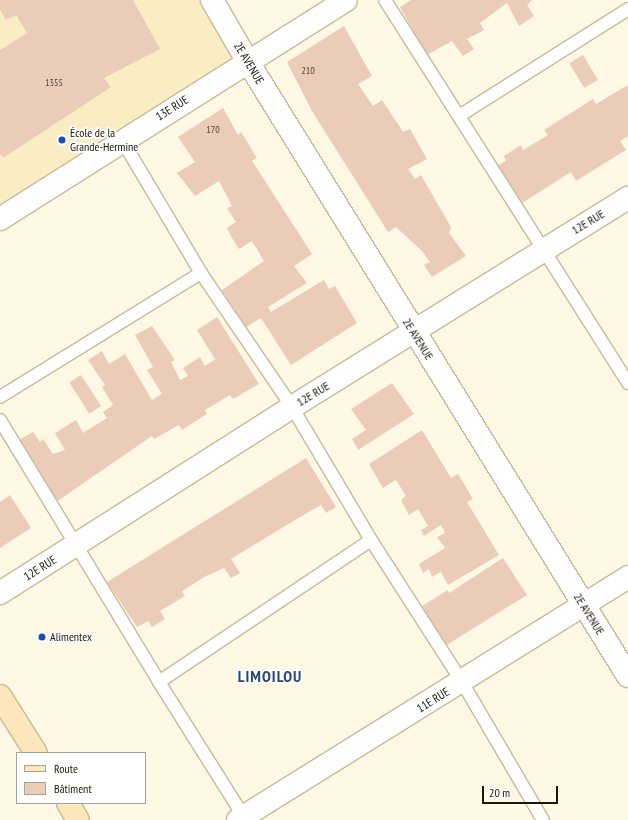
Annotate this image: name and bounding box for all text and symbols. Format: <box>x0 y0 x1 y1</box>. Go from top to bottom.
street label: 2E AVENUE <box>231 39 267 87</box>
house number: 210 <box>301 65 315 77</box>
house number: 1355 <box>45 77 63 89</box>
street label: 13E RUE <box>153 92 191 124</box>
house number: 170 <box>206 124 220 136</box>
place label: École de la Grande-Hermine <box>70 126 138 154</box>
marker: École de la Grande-Hermine <box>57 135 67 145</box>
street label: 12E RUE <box>569 207 607 237</box>
street label: 2E AVENUE <box>399 315 437 363</box>
street label: 12E RUE <box>294 379 332 409</box>
street label: 12E RUE <box>21 552 59 584</box>
street label: 2E AVENUE <box>570 590 608 638</box>
place label: Alimentex <box>50 630 92 644</box>
marker: Alimentex <box>37 632 47 642</box>
district label: LIMOILOU <box>238 666 302 686</box>
street label: 11E RUE <box>414 684 452 716</box>
legend <box>16 752 146 804</box>
text: Route <box>54 761 78 776</box>
scale bar <box>484 778 560 804</box>
text: Bâtiment <box>54 781 92 796</box>
text: 20 m <box>489 785 510 800</box>

